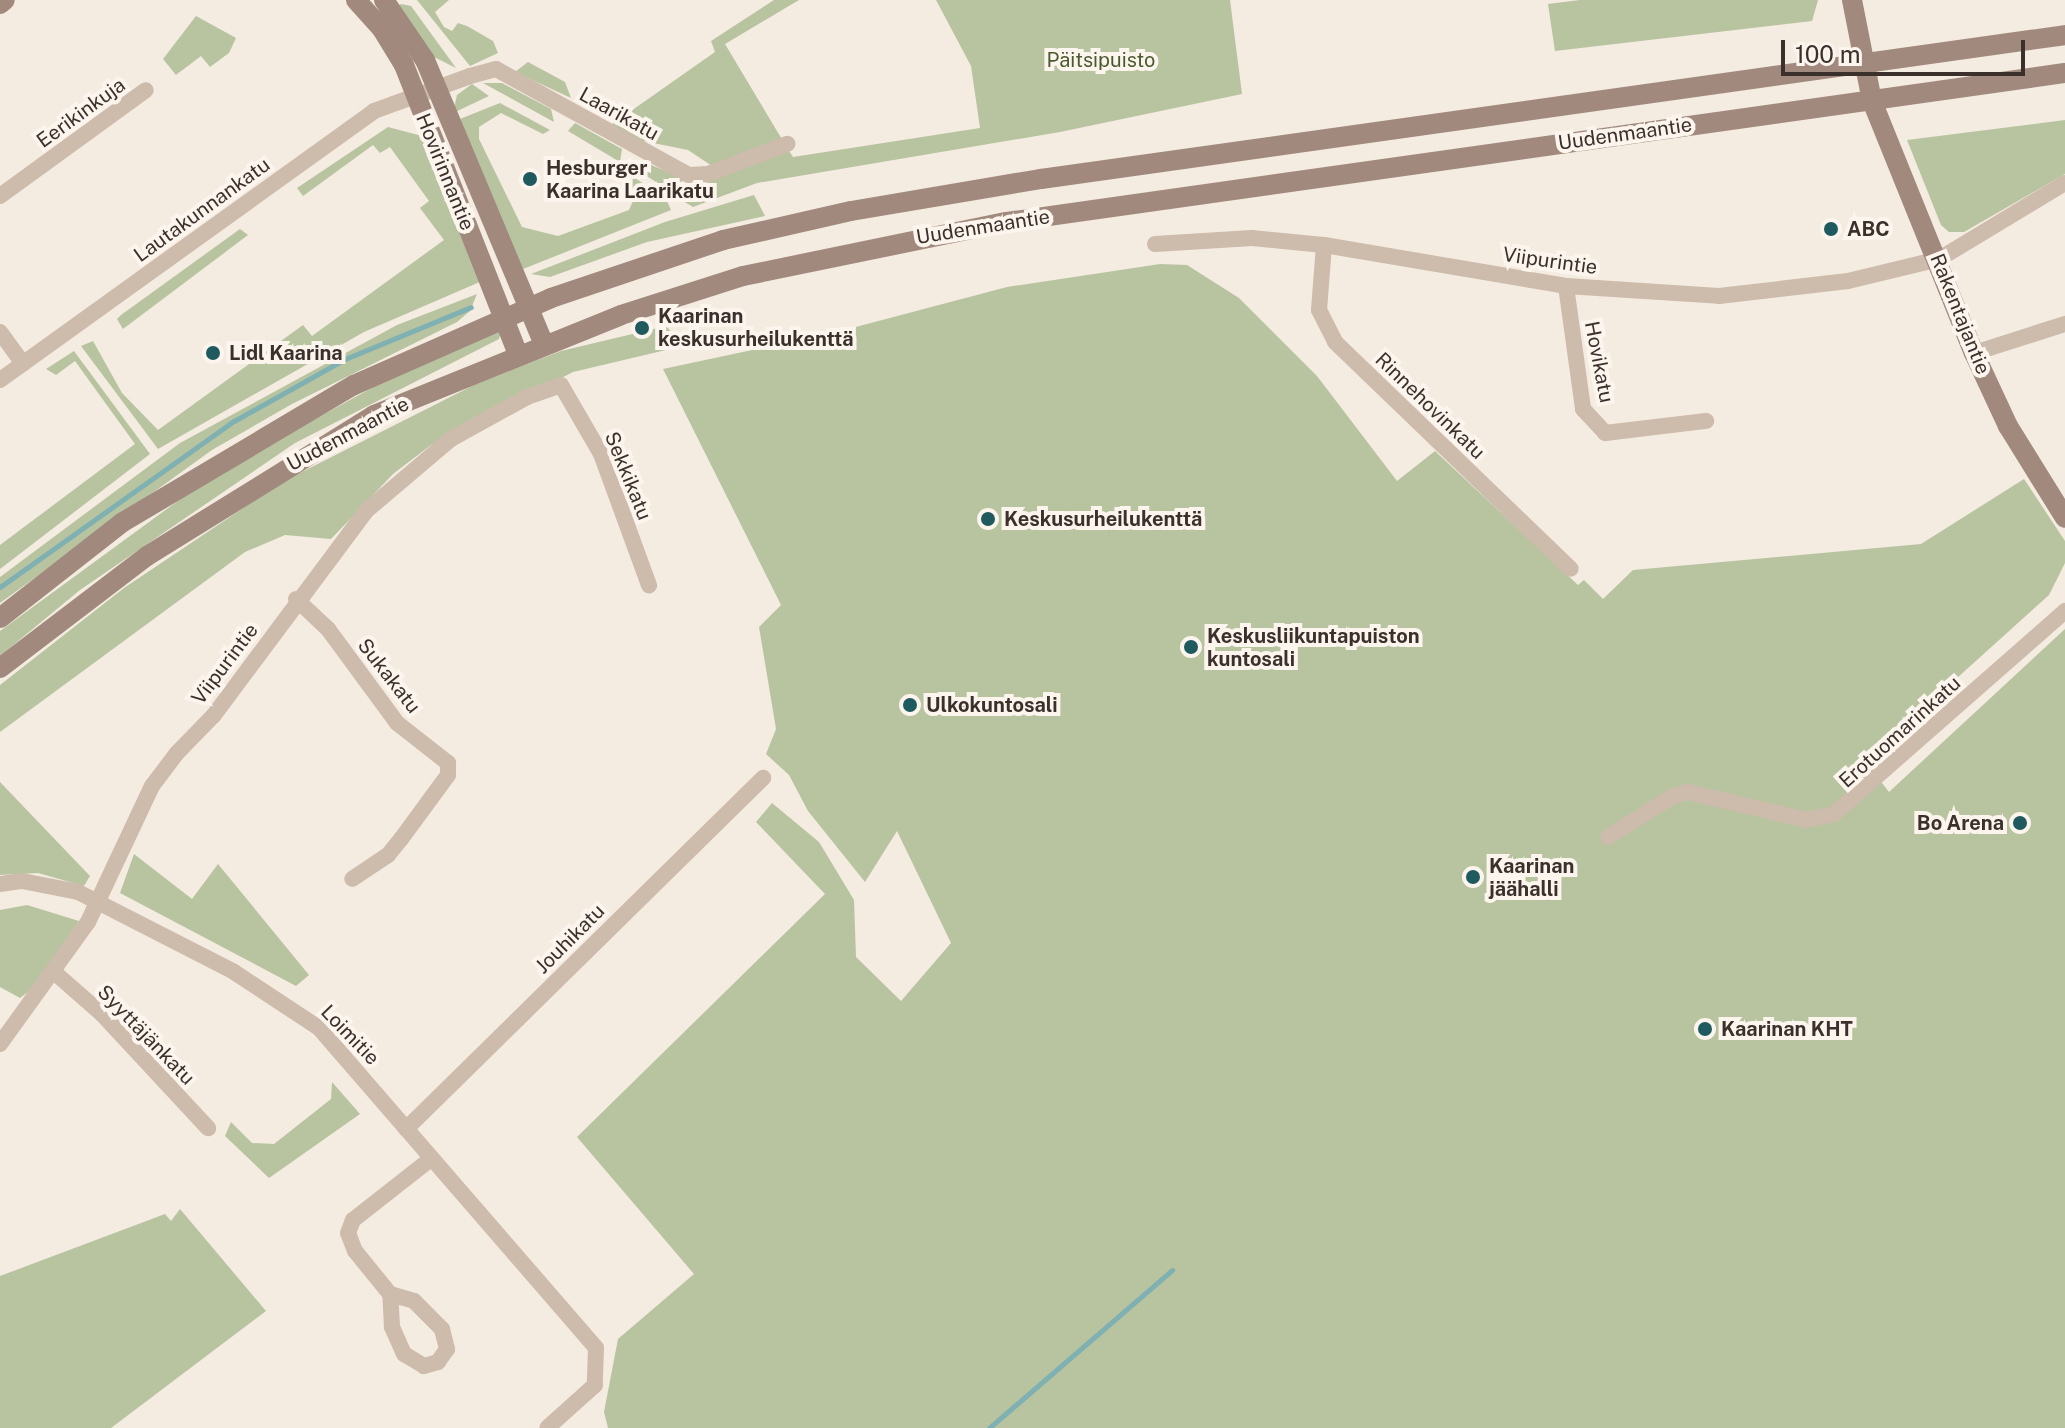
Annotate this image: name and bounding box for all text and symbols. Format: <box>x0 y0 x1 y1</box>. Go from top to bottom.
scale bar <box>1785 24 2029 74</box>
text: 100 m <box>1795 40 1861 68</box>
park label: Päitsipuisto <box>1047 48 1155 72</box>
street label: Eerikinkuja <box>32 73 130 153</box>
street label: Laarikatu <box>575 82 663 146</box>
street label: Hovirinnantie <box>411 110 479 234</box>
street label: Uudenmaantie <box>1557 113 1693 155</box>
street label: Lautakunnankatu <box>129 153 275 267</box>
place label: Hesburger Kaarina Laarikatu <box>546 156 714 203</box>
marker: Hesburger Kaarina Laarikatu <box>521 170 539 188</box>
street label: Uudenmaantie <box>914 205 1052 249</box>
place label: ABC <box>1847 217 1890 241</box>
marker: ABC <box>1822 220 1840 238</box>
street label: Viipurintie <box>1501 242 1599 280</box>
street label: Rakentajantie <box>1925 250 1995 378</box>
place label: Kaarinan keskusurheilukenttä <box>658 304 854 351</box>
marker: Kaarinan keskusurheilukenttä <box>633 319 651 337</box>
street label: Hovikatu <box>1579 319 1619 405</box>
place label: Lidl Kaarina <box>229 341 343 365</box>
marker: Lidl Kaarina <box>204 344 222 362</box>
street label: Rinnehovinkatu <box>1370 348 1490 464</box>
street label: Uudenmaantie <box>283 392 413 476</box>
street label: Sekkikatu <box>599 428 657 524</box>
place label: Keskusurheilukenttä <box>1004 507 1202 531</box>
marker: Keskusurheilukenttä <box>979 510 997 528</box>
street label: Viipurintie <box>187 619 263 709</box>
place label: Keskusliikuntapuiston kuntosali <box>1207 624 1420 671</box>
street label: Sukakatu <box>352 634 426 718</box>
marker: Keskusliikuntapuiston kuntosali <box>1182 638 1200 656</box>
street label: Erotuomarinkatu <box>1834 671 1966 793</box>
place label: Ulkokuntosali <box>926 693 1058 717</box>
marker: Ulkokuntosali <box>901 696 919 714</box>
place label: Bo Arena <box>1917 811 2004 835</box>
marker: Bo Arena <box>2011 814 2029 832</box>
place label: Kaarinan jäähalli <box>1489 854 1574 901</box>
marker: Kaarinan jäähalli <box>1464 868 1482 886</box>
street label: Jouhikatu <box>530 899 610 979</box>
street label: Syyttäjänkatu <box>92 980 200 1090</box>
street label: Loimitie <box>316 1000 384 1070</box>
place label: Kaarinan KHT <box>1721 1017 1853 1041</box>
marker: Kaarinan KHT <box>1696 1020 1714 1038</box>

